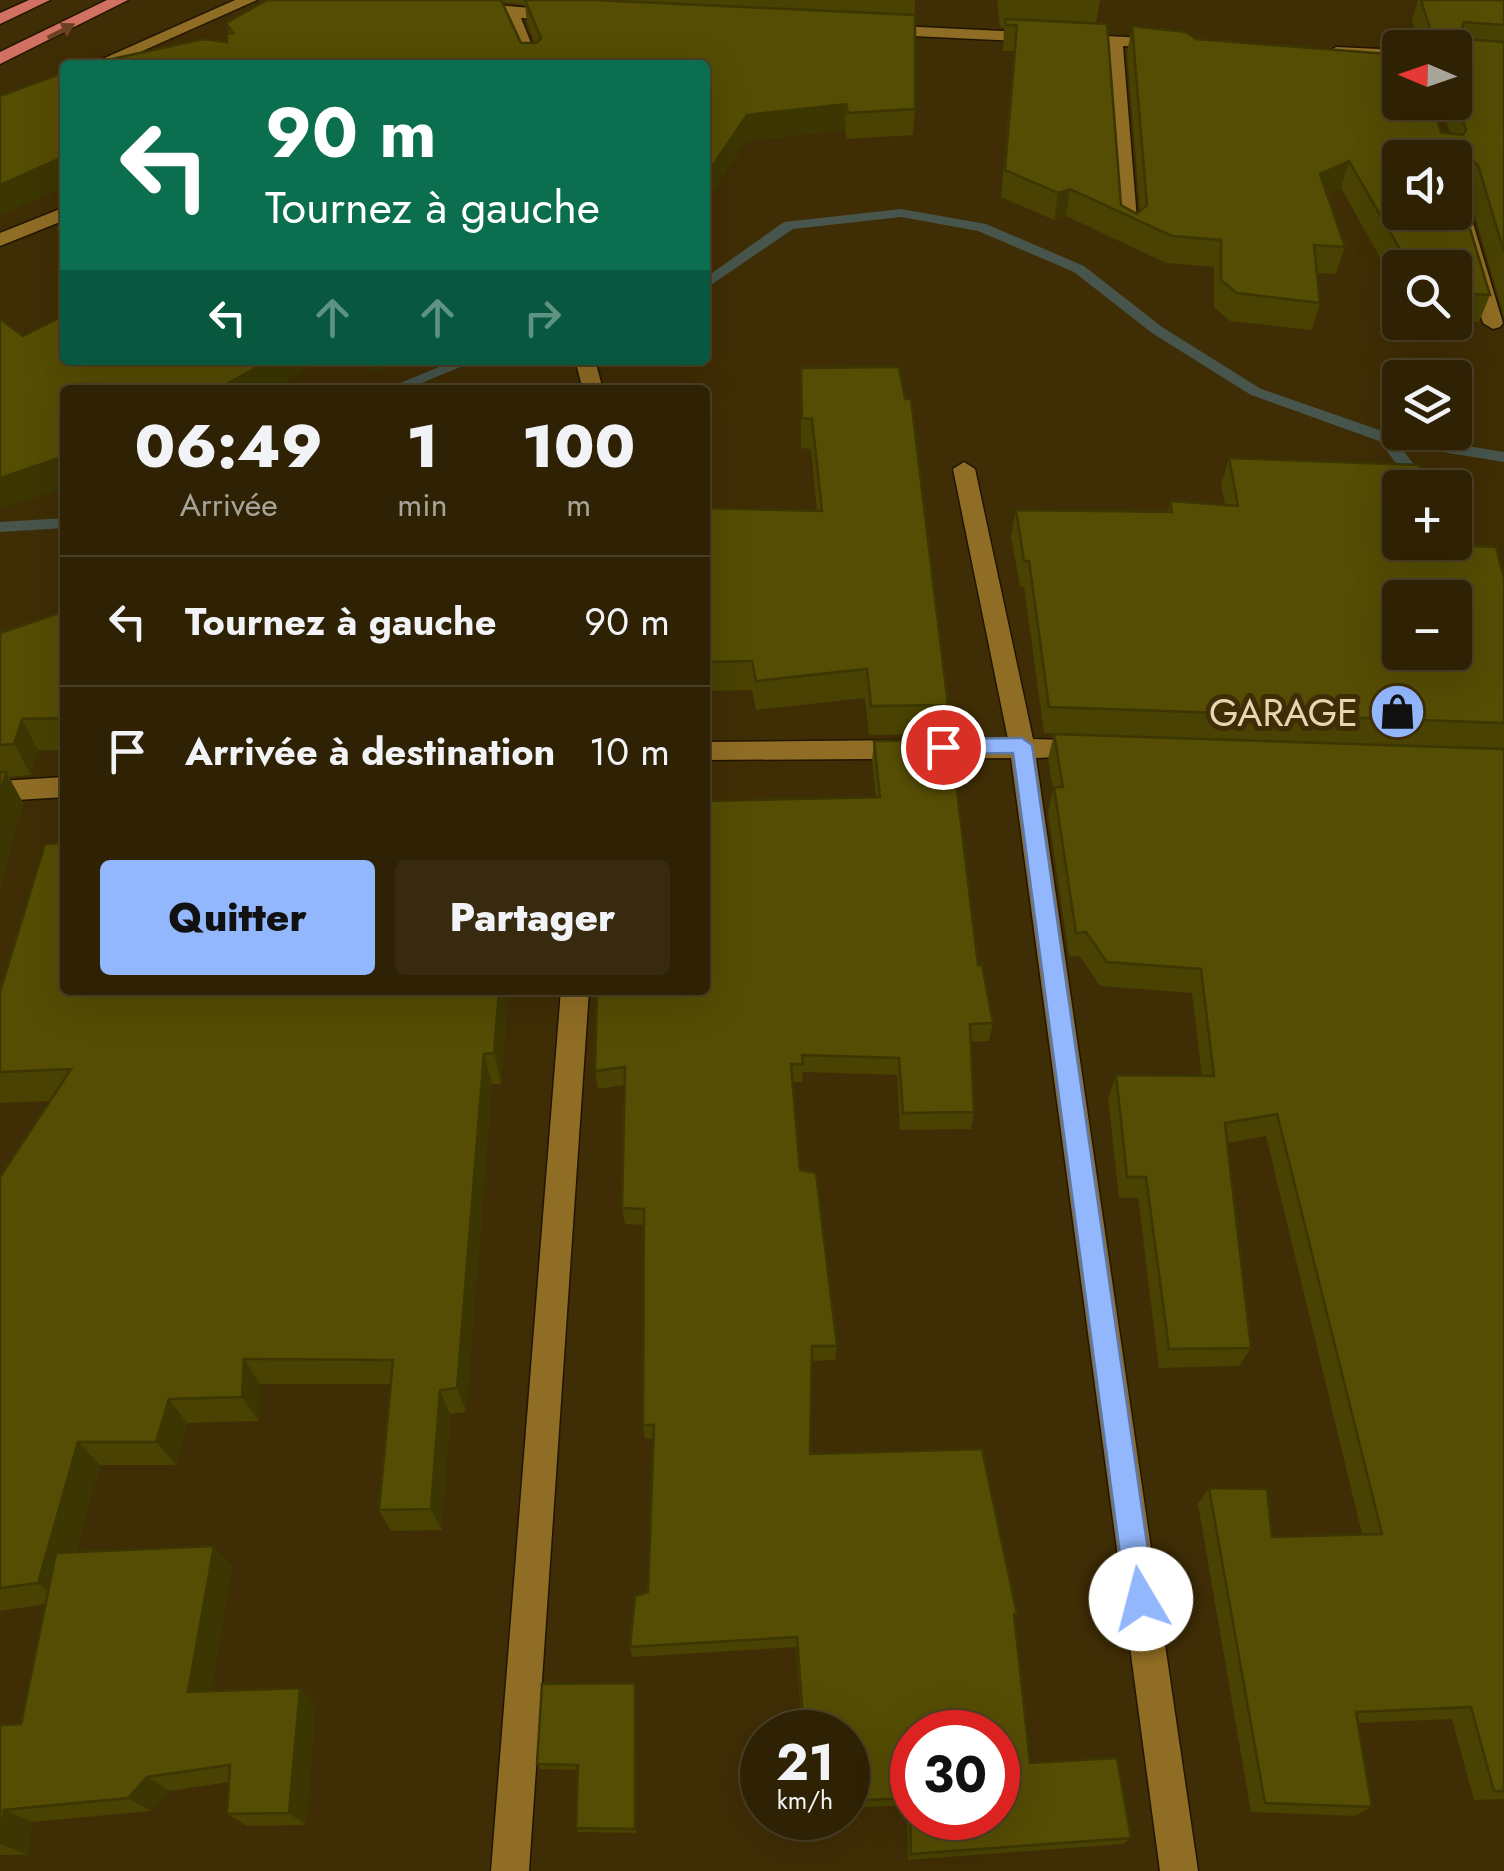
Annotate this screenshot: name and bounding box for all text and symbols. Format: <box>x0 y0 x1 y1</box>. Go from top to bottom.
one-way arrow <box>47 23 76 40</box>
north arrow <box>1382 30 1472 120</box>
map controls <box>1382 30 1472 670</box>
text: 90 m <box>265 82 437 183</box>
icon: left <box>100 100 230 230</box>
button: sound <box>1382 140 1472 230</box>
text: Tournez à gauche <box>265 175 600 240</box>
button: search <box>1382 250 1472 340</box>
icon: left <box>200 290 255 345</box>
icon: ahead <box>305 290 360 345</box>
icon: ahead <box>410 290 465 345</box>
icon: right <box>515 290 570 345</box>
button: layers <box>1382 360 1472 450</box>
text: 06:49 <box>135 403 323 490</box>
text: 1 <box>407 403 438 490</box>
text: 100 <box>522 403 635 490</box>
button: + <box>1382 470 1472 560</box>
text: Arrivée <box>180 482 278 528</box>
text: min <box>397 482 447 528</box>
text: m <box>566 482 591 528</box>
button: − <box>1382 580 1472 670</box>
icon: left <box>100 594 155 649</box>
text: Tournez à gauche <box>185 594 496 649</box>
text: 90 m <box>584 594 670 649</box>
shop icon: GARAGE <box>1367 682 1427 742</box>
place label: GARAGE <box>1209 685 1358 740</box>
pin <box>901 705 986 790</box>
icon: arrive <box>916 720 971 775</box>
icon: arrive <box>100 724 155 779</box>
text: Arrivée à destination <box>185 724 555 779</box>
text: 10 m <box>589 724 670 779</box>
button: Quitter <box>100 860 375 975</box>
button: Partager <box>395 860 670 975</box>
position arrow <box>1089 1547 1193 1651</box>
speed limit sign: 30 <box>890 1710 1020 1840</box>
text: 21 <box>776 1726 834 1799</box>
text: km/h <box>777 1782 833 1818</box>

